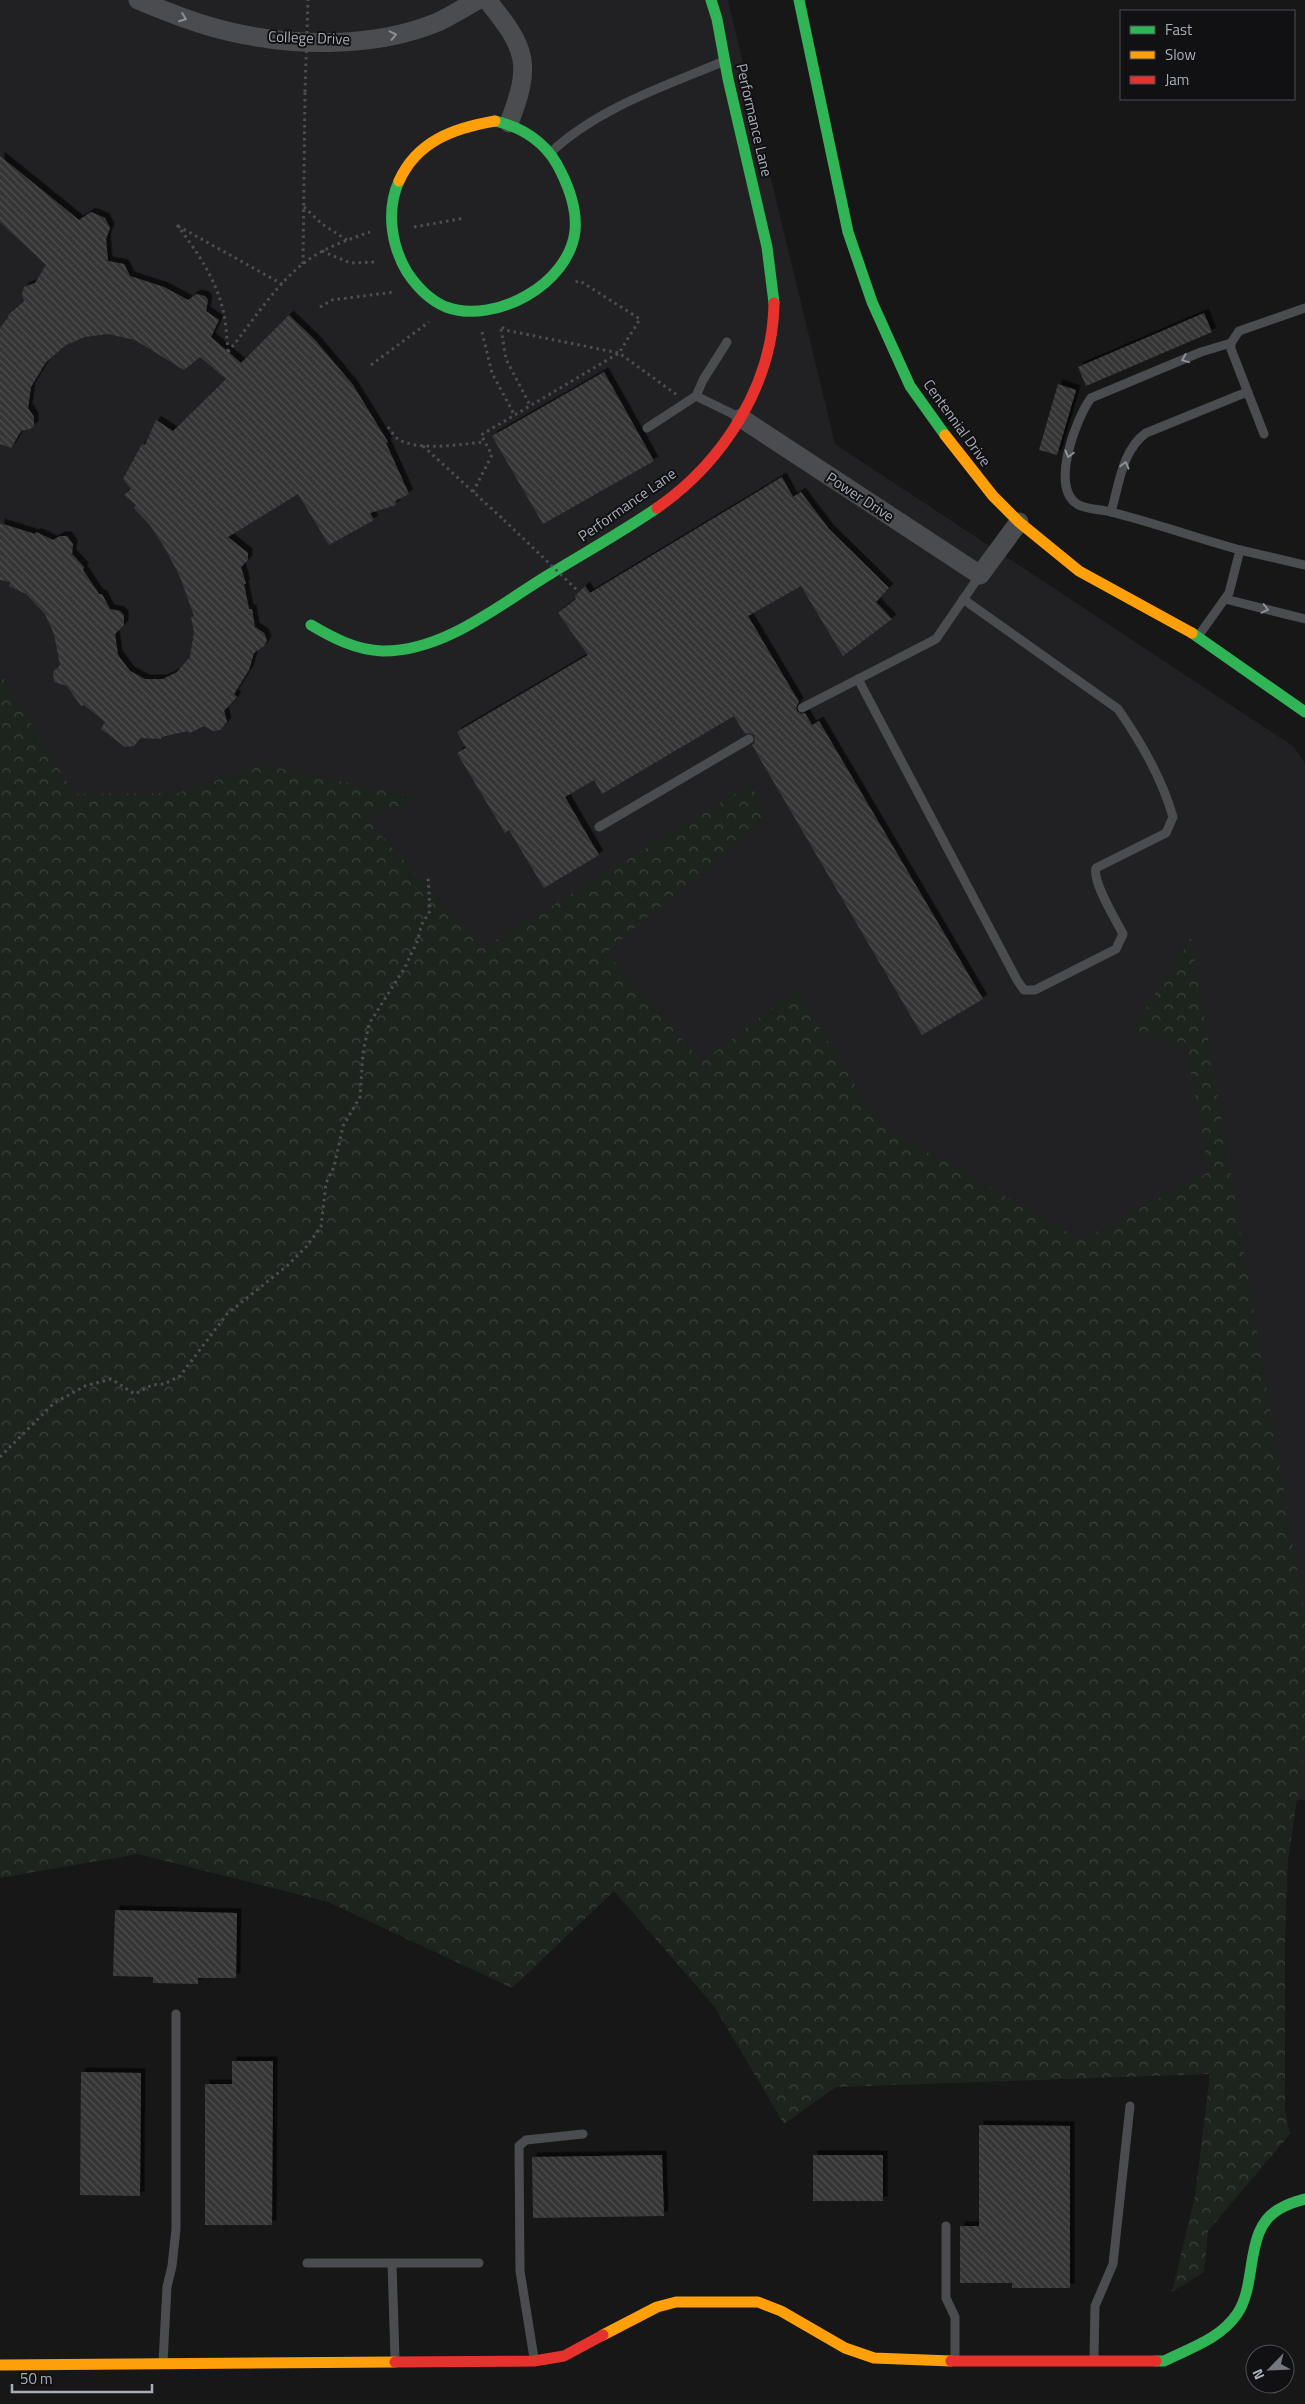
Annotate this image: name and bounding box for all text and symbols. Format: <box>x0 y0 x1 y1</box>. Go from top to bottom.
legend <box>1120 10 1295 100</box>
one-way arrow <box>178 12 187 22</box>
text: Fast <box>1165 18 1193 41</box>
street label: College Drive <box>268 25 350 50</box>
one-way arrow <box>388 30 397 41</box>
text: Slow <box>1165 43 1196 66</box>
street label: Performance Lane <box>730 61 779 179</box>
text: Jam <box>1165 68 1189 91</box>
one-way arrow <box>1181 352 1190 363</box>
street label: Centennial Drive <box>918 374 997 471</box>
one-way arrow <box>1064 449 1074 457</box>
street label: Performance Lane <box>573 462 681 547</box>
one-way arrow <box>1119 462 1129 470</box>
street label: Power Drive <box>822 466 899 527</box>
one-way arrow <box>1261 603 1269 614</box>
north arrow <box>1245 2344 1295 2394</box>
scale bar <box>12 2362 152 2394</box>
text: N <box>1246 2366 1269 2383</box>
text: 50 m <box>20 2367 53 2390</box>

